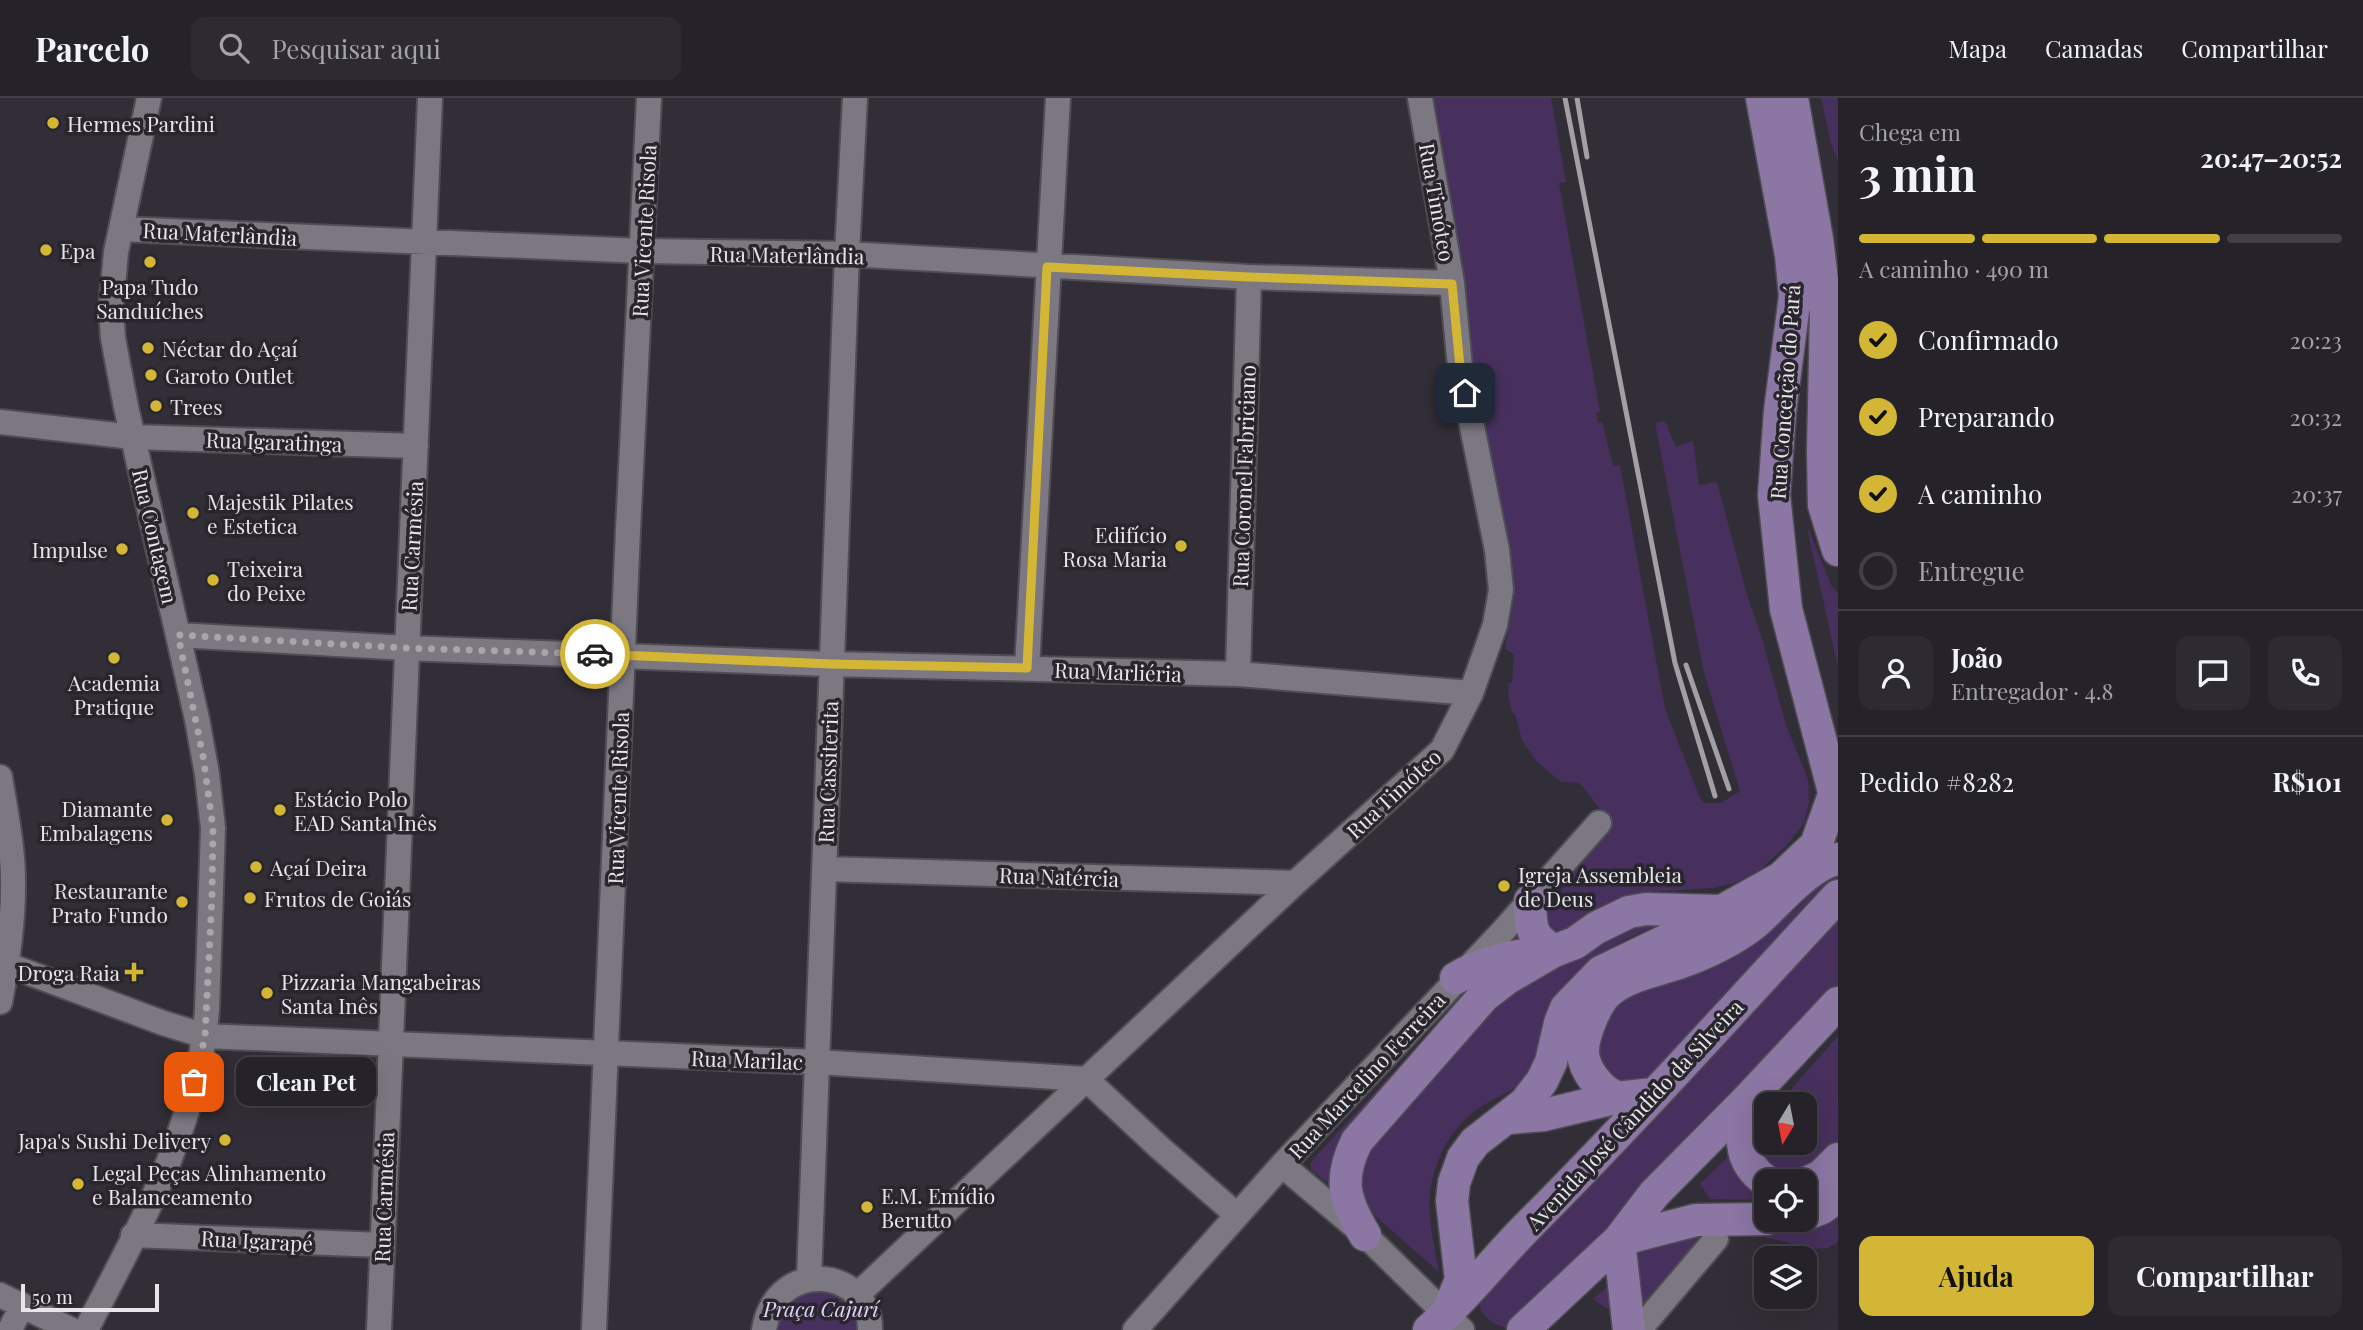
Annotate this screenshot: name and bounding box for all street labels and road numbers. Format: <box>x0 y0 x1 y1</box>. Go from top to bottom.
street label: Rua Timóteo <box>1414 141 1462 263</box>
street label: Rua Vicente Risola <box>624 143 662 318</box>
street label: Rua Materlândia <box>142 215 299 251</box>
street label: Rua Materlândia <box>709 239 865 269</box>
street label: Rua Conceição do Pará <box>1763 283 1806 500</box>
street label: Rua Coronel Fabriciano <box>1225 364 1261 588</box>
street label: Rua Igaratinga <box>205 425 343 457</box>
street label: Rua Contagem <box>127 466 185 607</box>
street label: Rua Carmésia <box>394 479 428 612</box>
street label: Rua Marliéria <box>1054 655 1183 687</box>
street label: Rua Cassiterita <box>811 700 843 844</box>
street label: Rua Vicente Risola <box>600 711 634 885</box>
street label: Rua Timóteo <box>1340 742 1446 844</box>
street label: Rua Natércia <box>999 860 1120 892</box>
street label: Rua Marcelino Ferreira <box>1281 985 1451 1164</box>
street label: Avenida José Cândido da Silveira <box>1519 992 1749 1236</box>
street label: Rua Marilac <box>691 1043 803 1075</box>
street label: Rua Carmésia <box>367 1131 399 1263</box>
street label: Rua Igarapé <box>200 1223 314 1257</box>

